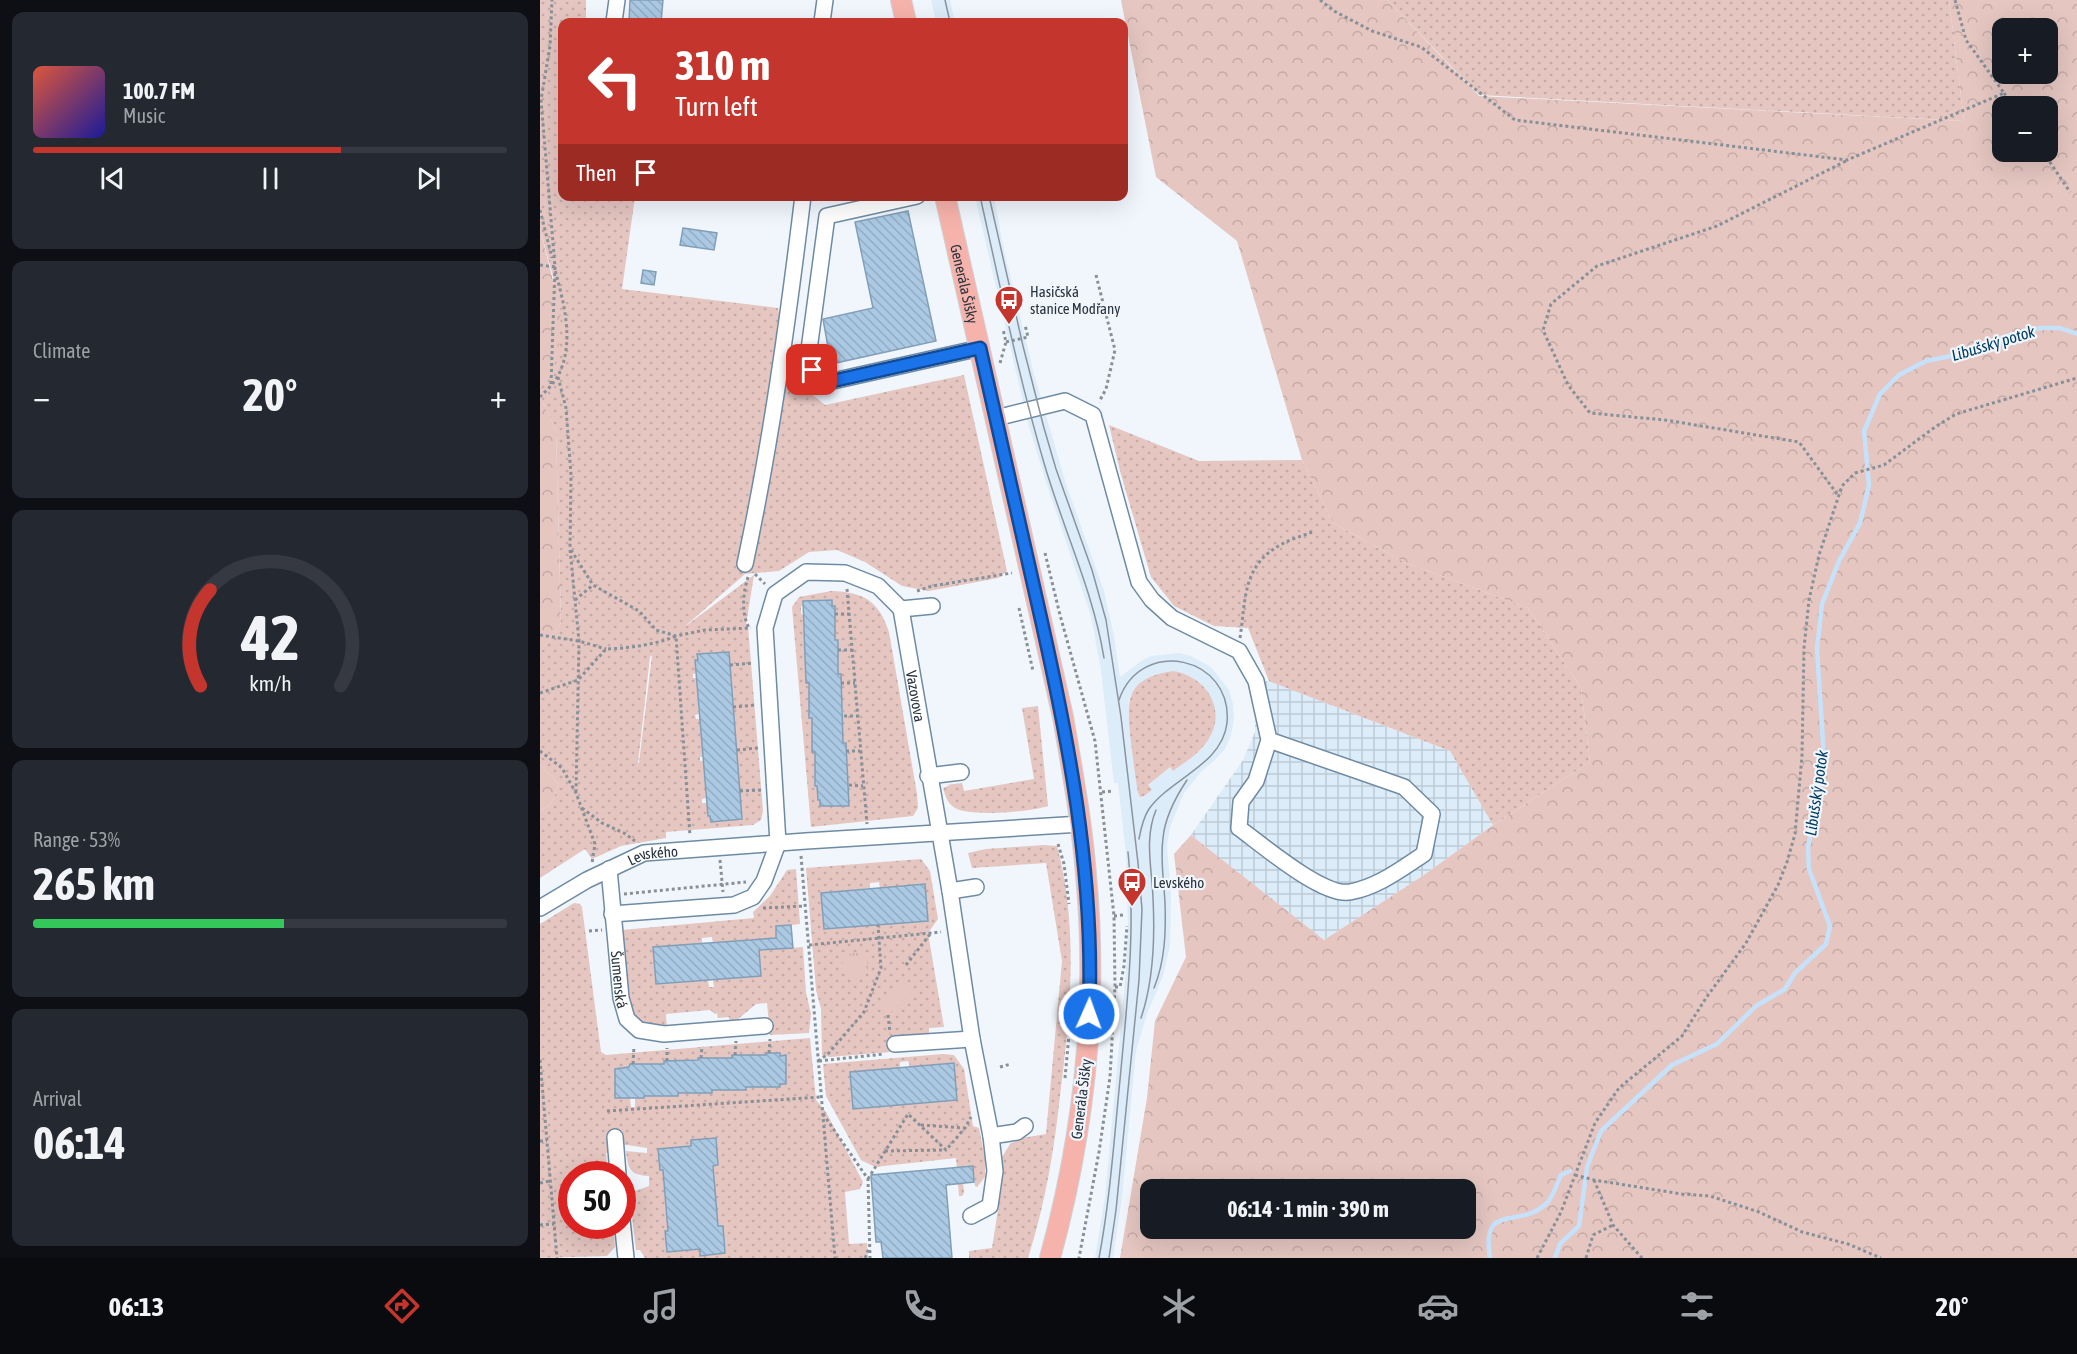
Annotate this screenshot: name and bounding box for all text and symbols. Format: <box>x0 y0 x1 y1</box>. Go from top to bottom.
map controls <box>1992 18 2058 162</box>
button: + <box>1992 18 2058 84</box>
text: 310 m <box>675 41 770 89</box>
icon: left <box>576 42 654 120</box>
text: 100.7 FM <box>123 78 195 104</box>
text: Turn left <box>675 91 758 122</box>
button: − <box>1992 96 2058 162</box>
text: Music <box>123 104 165 127</box>
icon: arrive <box>629 156 662 189</box>
text: Then <box>576 160 617 186</box>
icon: previous <box>96 162 129 195</box>
icon: pause <box>254 162 287 195</box>
icon: next <box>412 162 445 195</box>
street label: Generála Šišky <box>948 242 982 325</box>
place label: Hasičská stanice Modřany <box>1030 283 1121 317</box>
bus stop icon: Hasičská stanice Modřany <box>993 284 1025 326</box>
water label: Libušský potok <box>1949 321 2038 365</box>
text: Climate <box>33 339 90 362</box>
pin <box>786 344 837 395</box>
icon: arrive <box>795 353 828 386</box>
text: 20° <box>243 369 297 421</box>
text: − <box>33 377 50 415</box>
text: + <box>490 377 507 415</box>
text: 42 <box>240 602 299 673</box>
street label: Vazovova <box>903 669 929 723</box>
text: km/h <box>249 671 291 696</box>
water label: Libušský potok <box>1801 748 1832 837</box>
text: Range · 53% <box>33 828 120 851</box>
street label: Levského <box>625 842 678 868</box>
text: 265 km <box>33 858 155 910</box>
bus stop icon: Levského <box>1116 866 1148 908</box>
place label: Levského <box>1153 874 1204 891</box>
street label: Šumenská <box>608 950 632 1010</box>
position arrow <box>1057 982 1121 1046</box>
street label: Generála Šišky <box>1068 1058 1094 1140</box>
text: Arrival <box>33 1087 82 1110</box>
text: 06:14 <box>33 1117 126 1169</box>
speed limit sign: 50 <box>558 1161 636 1239</box>
text: 06:14 · 1 min · 390 m <box>1227 1196 1389 1222</box>
icon: directions <box>381 1285 423 1327</box>
icon: music <box>640 1285 682 1327</box>
icon: phone <box>899 1285 941 1327</box>
icon: climate <box>1158 1285 1200 1327</box>
icon: car <box>1417 1285 1459 1327</box>
icon: filters <box>1676 1285 1718 1327</box>
text: 06:13 <box>109 1291 164 1322</box>
text: 20° <box>1936 1291 1968 1322</box>

